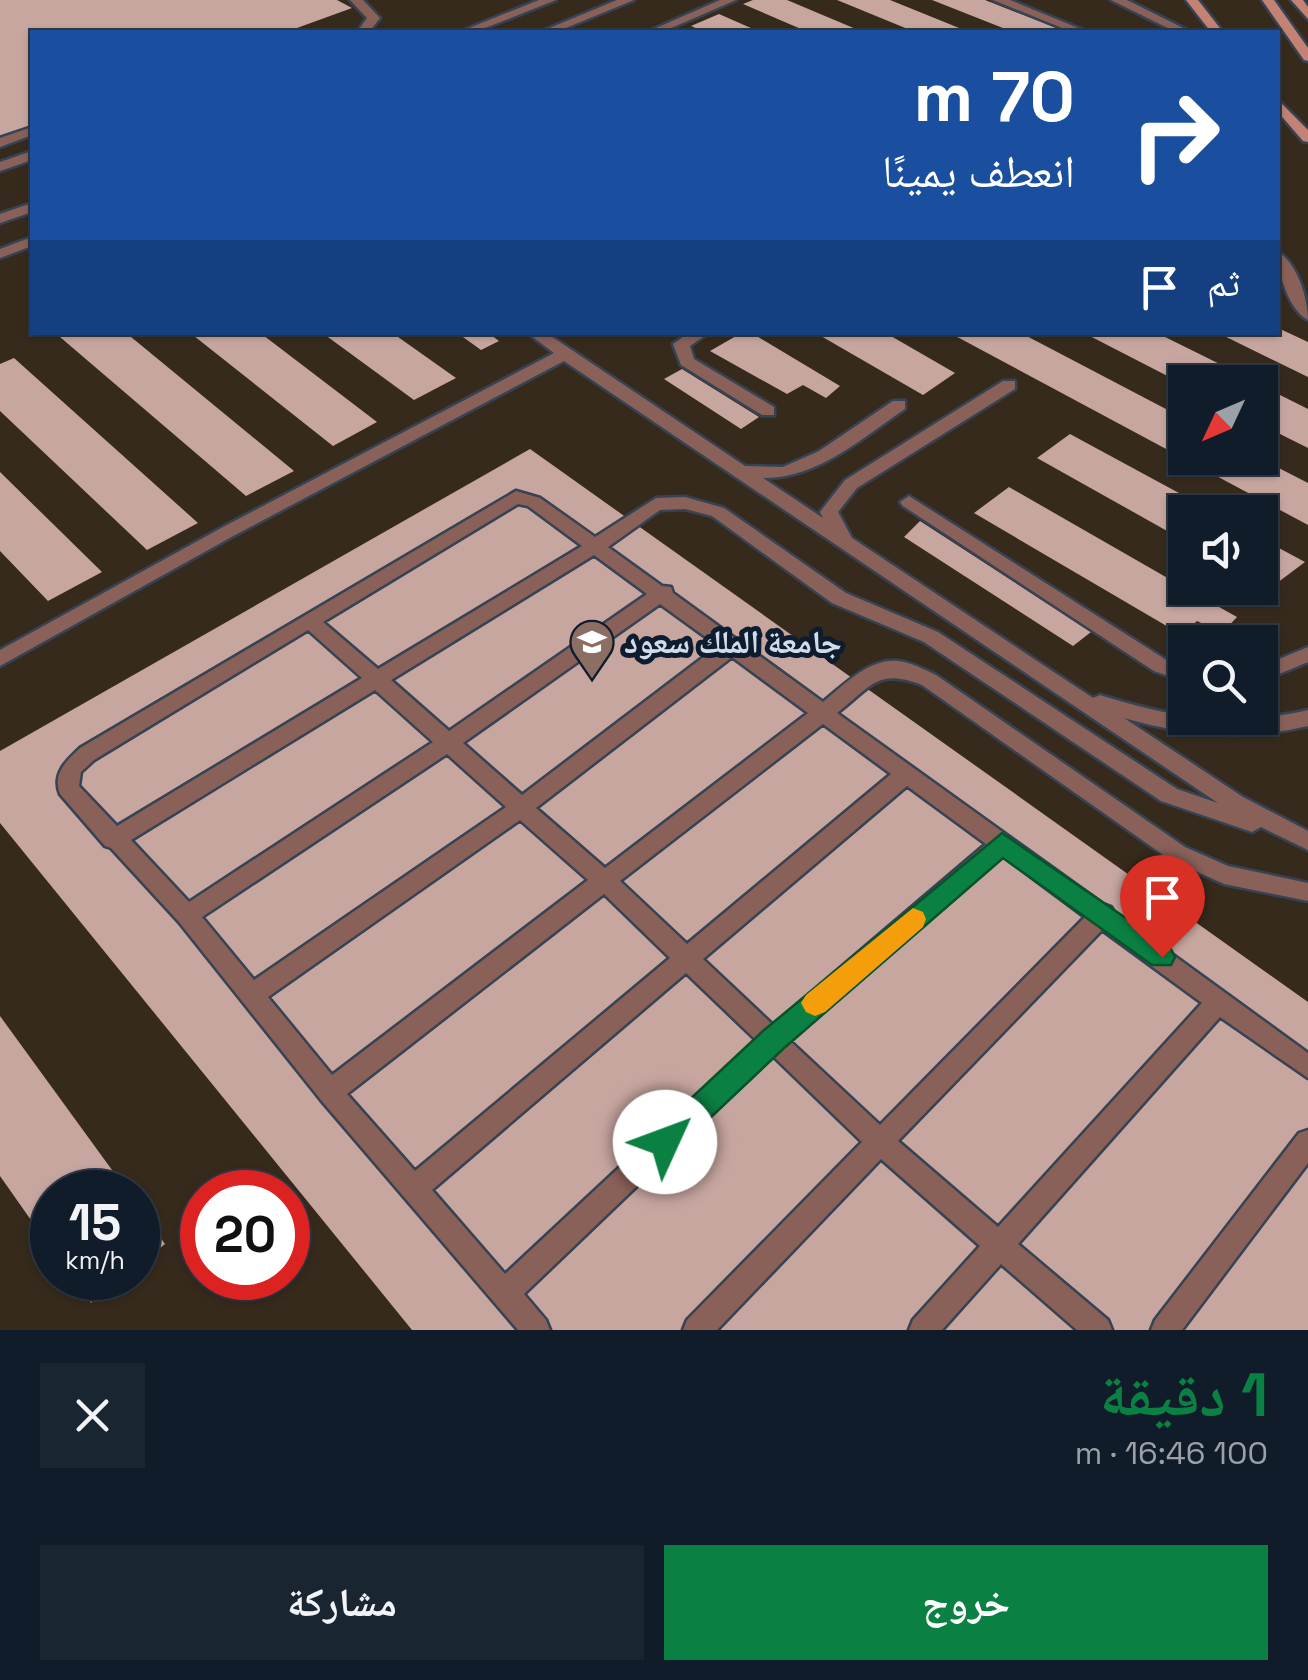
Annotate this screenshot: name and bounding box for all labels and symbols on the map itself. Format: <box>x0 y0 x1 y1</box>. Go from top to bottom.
north arrow <box>1168 365 1278 475</box>
school or university icon: جامعة الملك سعود <box>569 619 615 680</box>
place label: جامعة الملك سعود <box>624 622 842 662</box>
pin <box>1120 855 1205 958</box>
position arrow <box>613 1090 717 1194</box>
speed limit sign: 20 <box>180 1170 310 1300</box>

